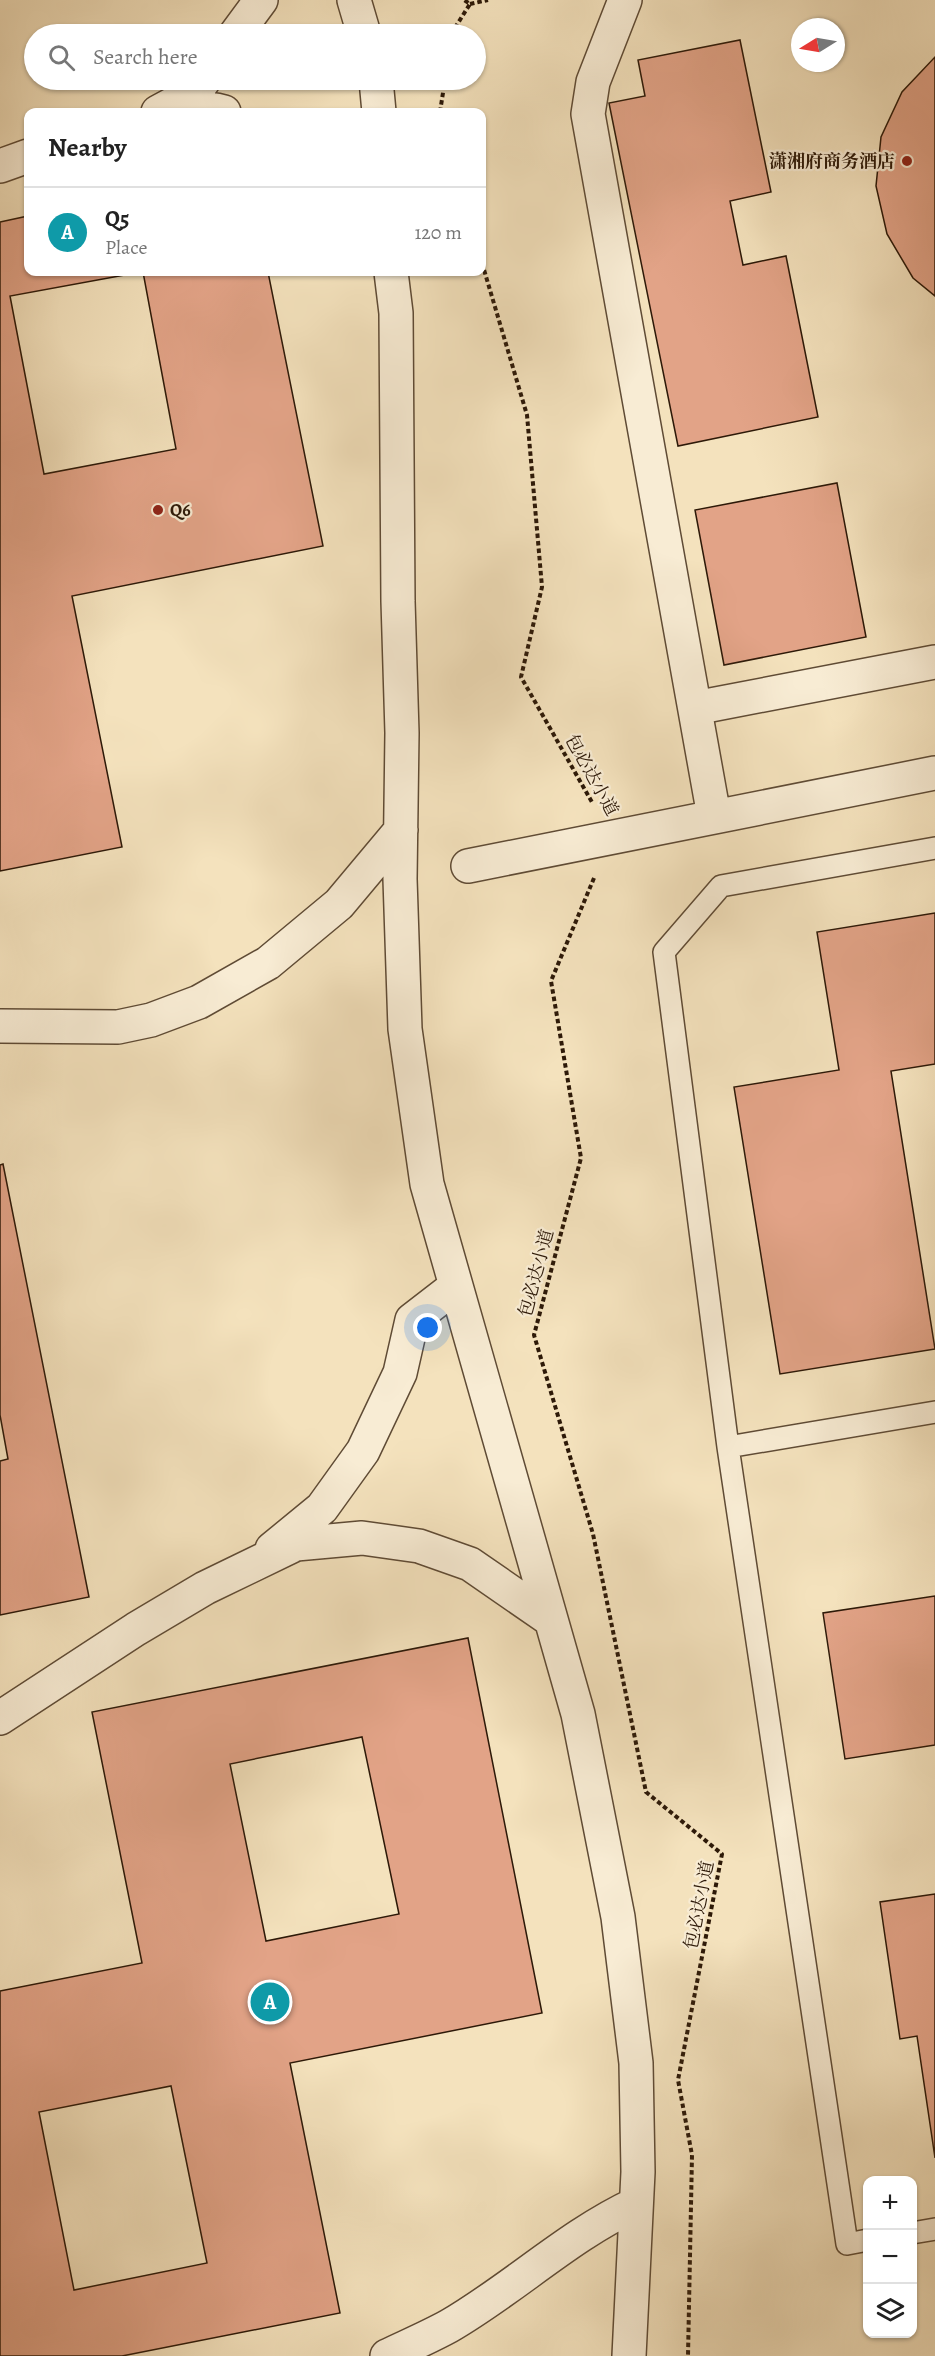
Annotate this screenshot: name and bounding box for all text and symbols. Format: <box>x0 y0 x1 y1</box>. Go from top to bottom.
north arrow <box>791 18 845 72</box>
search box <box>24 24 486 90</box>
icon: search <box>45 41 78 74</box>
text: Search here <box>93 42 198 72</box>
text: Nearby <box>48 130 127 165</box>
place label: 潇湘府商务酒店 <box>769 149 895 173</box>
marker: 潇湘府商务酒店 <box>900 154 914 168</box>
text: Q5 <box>105 204 129 234</box>
text: A <box>61 219 74 246</box>
text: 120 m <box>414 219 462 246</box>
text: Place <box>105 234 147 261</box>
place label: Q6 <box>170 498 191 522</box>
marker: Q6 <box>151 503 165 517</box>
street label: 包必达小道 <box>560 730 624 820</box>
street label: 包必达小道 <box>513 1226 559 1320</box>
your location <box>413 1313 442 1342</box>
street label: 包必达小道 <box>679 1859 719 1951</box>
pin: A <box>250 1980 290 2024</box>
map controls <box>863 2176 917 2338</box>
button: + <box>863 2176 917 2230</box>
button: − <box>863 2230 917 2284</box>
button: layers <box>863 2284 917 2338</box>

